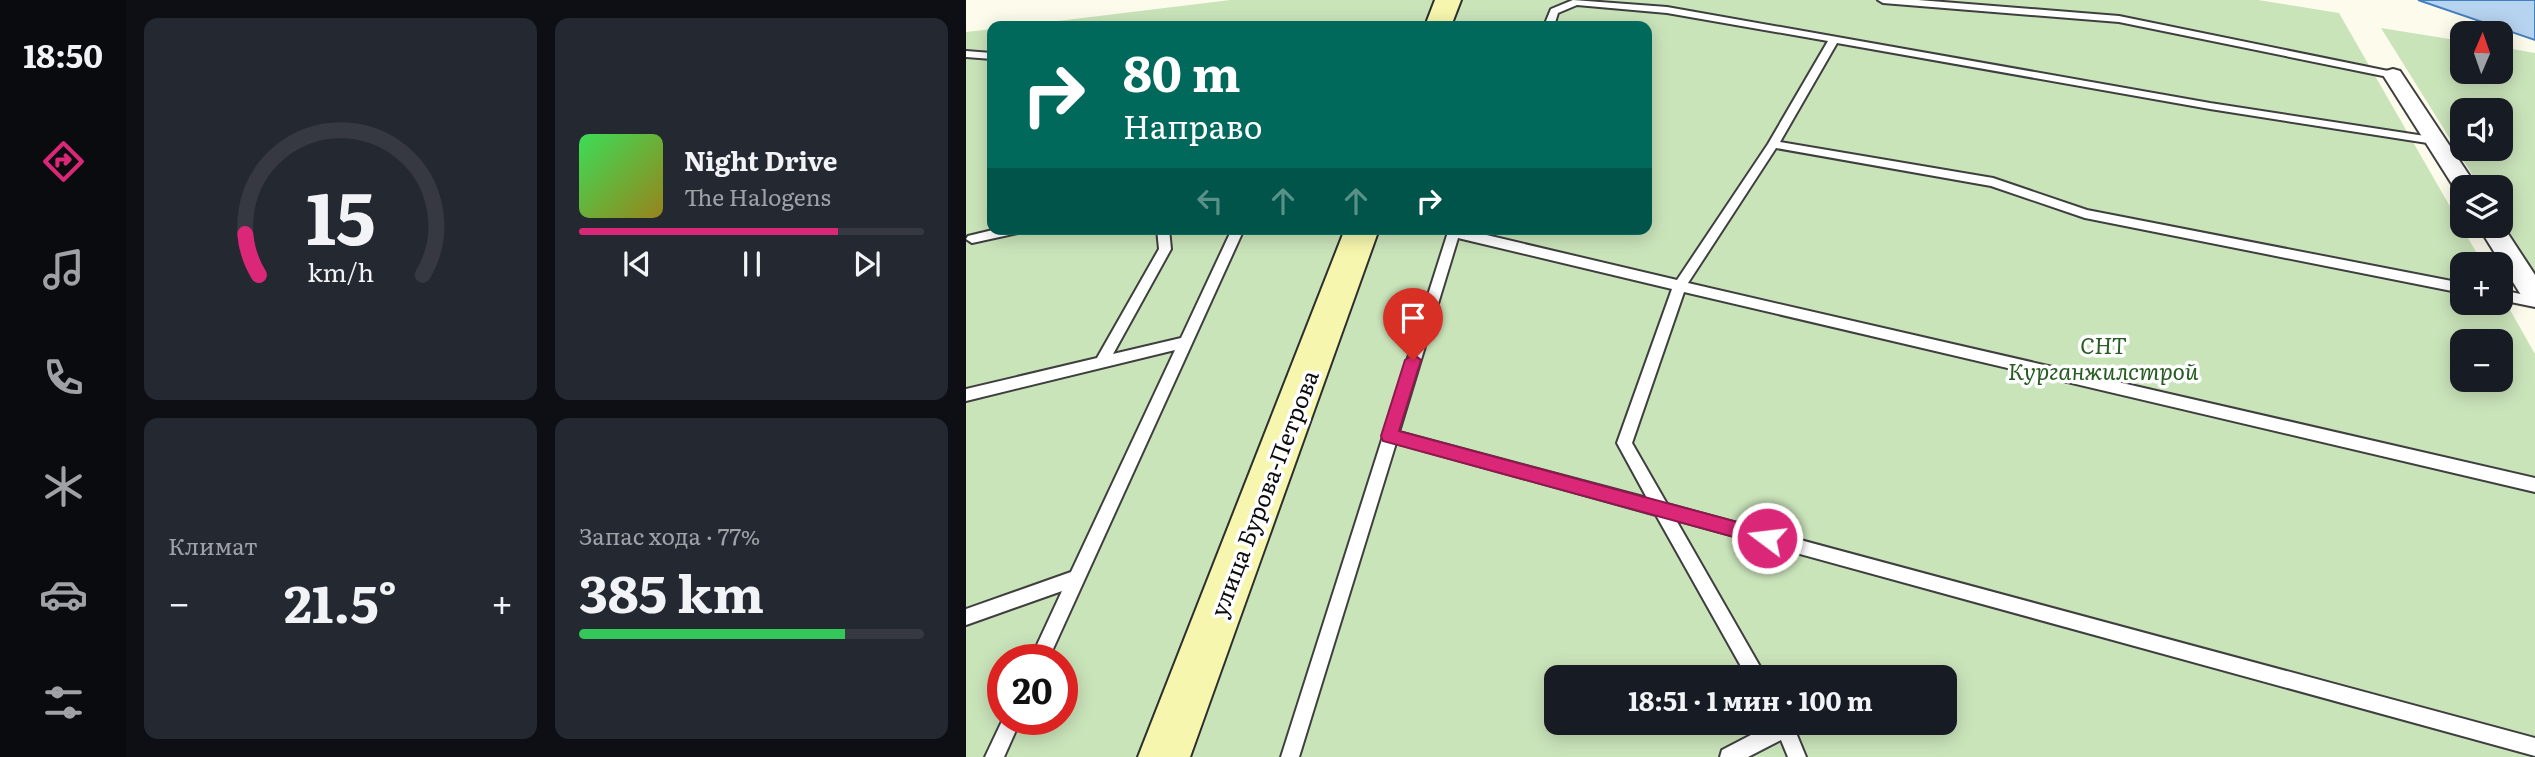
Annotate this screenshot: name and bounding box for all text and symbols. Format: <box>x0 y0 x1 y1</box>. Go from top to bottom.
north arrow <box>2450 21 2513 84</box>
map controls <box>2450 21 2513 392</box>
text: 18:50 <box>23 30 103 78</box>
text: 80 m <box>1123 34 1241 107</box>
icon: right <box>1008 49 1099 140</box>
button: sound <box>2450 98 2513 161</box>
text: Направо <box>1123 101 1263 149</box>
icon: directions <box>39 137 88 186</box>
text: Night Drive <box>684 140 838 179</box>
text: 15 <box>306 159 375 267</box>
button: layers <box>2450 175 2513 238</box>
text: The Halogens <box>684 179 831 213</box>
icon: left <box>1191 182 1229 220</box>
icon: ahead <box>1264 182 1302 220</box>
icon: ahead <box>1337 182 1375 220</box>
icon: right <box>1410 182 1448 220</box>
icon: music <box>39 245 88 294</box>
icon: previous <box>618 245 656 283</box>
icon: pause <box>733 245 771 283</box>
icon: next <box>848 245 886 283</box>
button: + <box>2450 252 2513 315</box>
text: km/h <box>307 253 374 290</box>
pin <box>1383 288 1443 360</box>
icon: arrive <box>1394 299 1432 337</box>
park label: СНТ Курганжилстрой <box>2008 327 2199 387</box>
button: − <box>2450 329 2513 392</box>
icon: phone <box>39 353 88 402</box>
street label: улица Бурова-Петрова <box>1200 364 1326 621</box>
icon: climate <box>39 462 88 511</box>
position arrow <box>1730 501 1804 575</box>
text: Запас хода · 77% <box>579 518 760 552</box>
text: Климат <box>168 528 258 562</box>
text: 385 km <box>579 552 764 629</box>
text: 21.5° <box>284 562 397 639</box>
icon: car <box>39 570 88 619</box>
text: − <box>168 572 190 629</box>
text: + <box>491 572 513 629</box>
speed limit sign: 20 <box>987 644 1078 735</box>
icon: filters <box>39 678 88 727</box>
text: 18:51 · 1 мин · 100 m <box>1628 680 1873 719</box>

